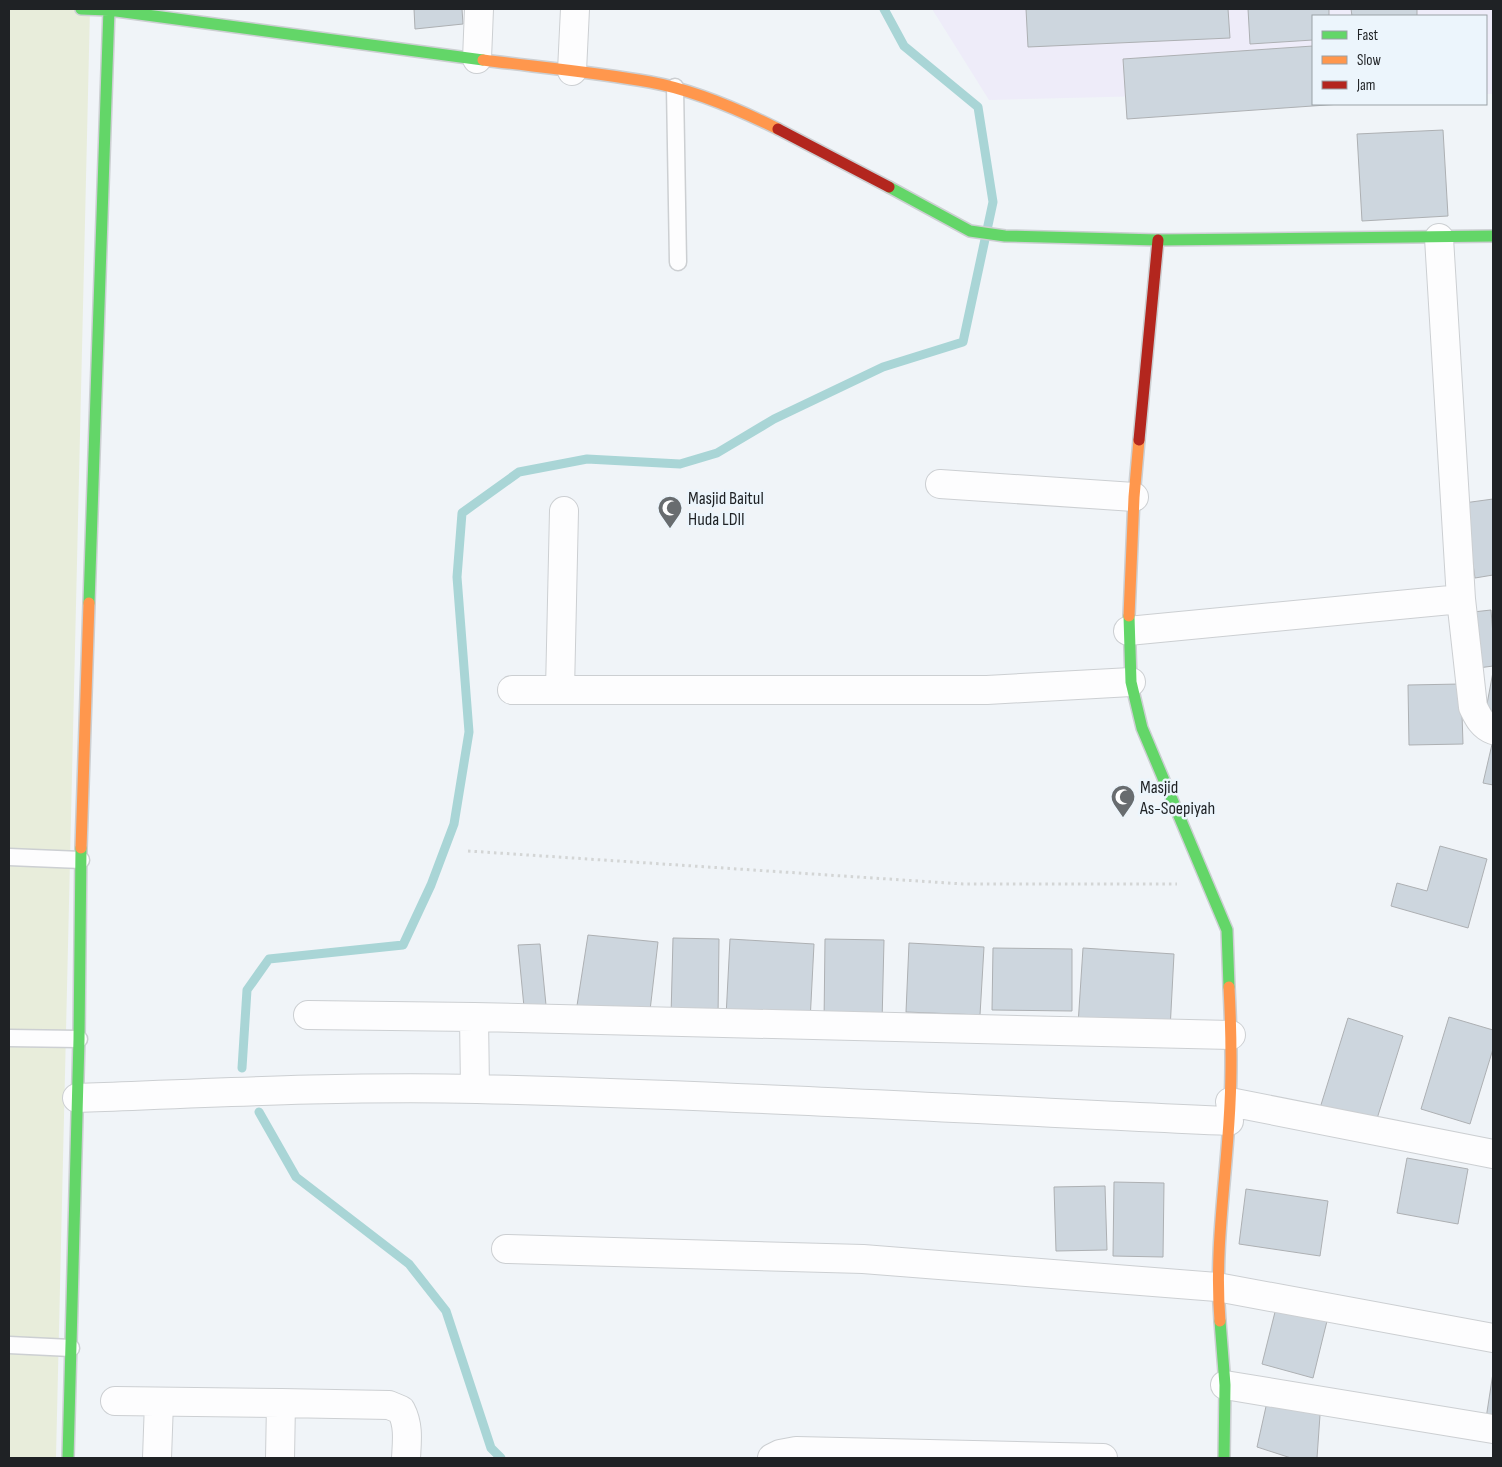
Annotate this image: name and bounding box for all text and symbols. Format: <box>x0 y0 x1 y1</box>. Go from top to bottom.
legend <box>1312 15 1487 105</box>
text: Fast <box>1357 26 1379 45</box>
text: Slow <box>1357 51 1381 70</box>
text: Jam <box>1356 76 1375 95</box>
place label: Masjid Baitul Huda LDII <box>688 488 764 530</box>
mosque icon: Masjid Baitul Huda LDII <box>657 495 683 529</box>
place label: Masjid As-Soepiyah <box>1139 777 1215 819</box>
mosque icon: Masjid As-Soepiyah <box>1110 784 1136 818</box>

